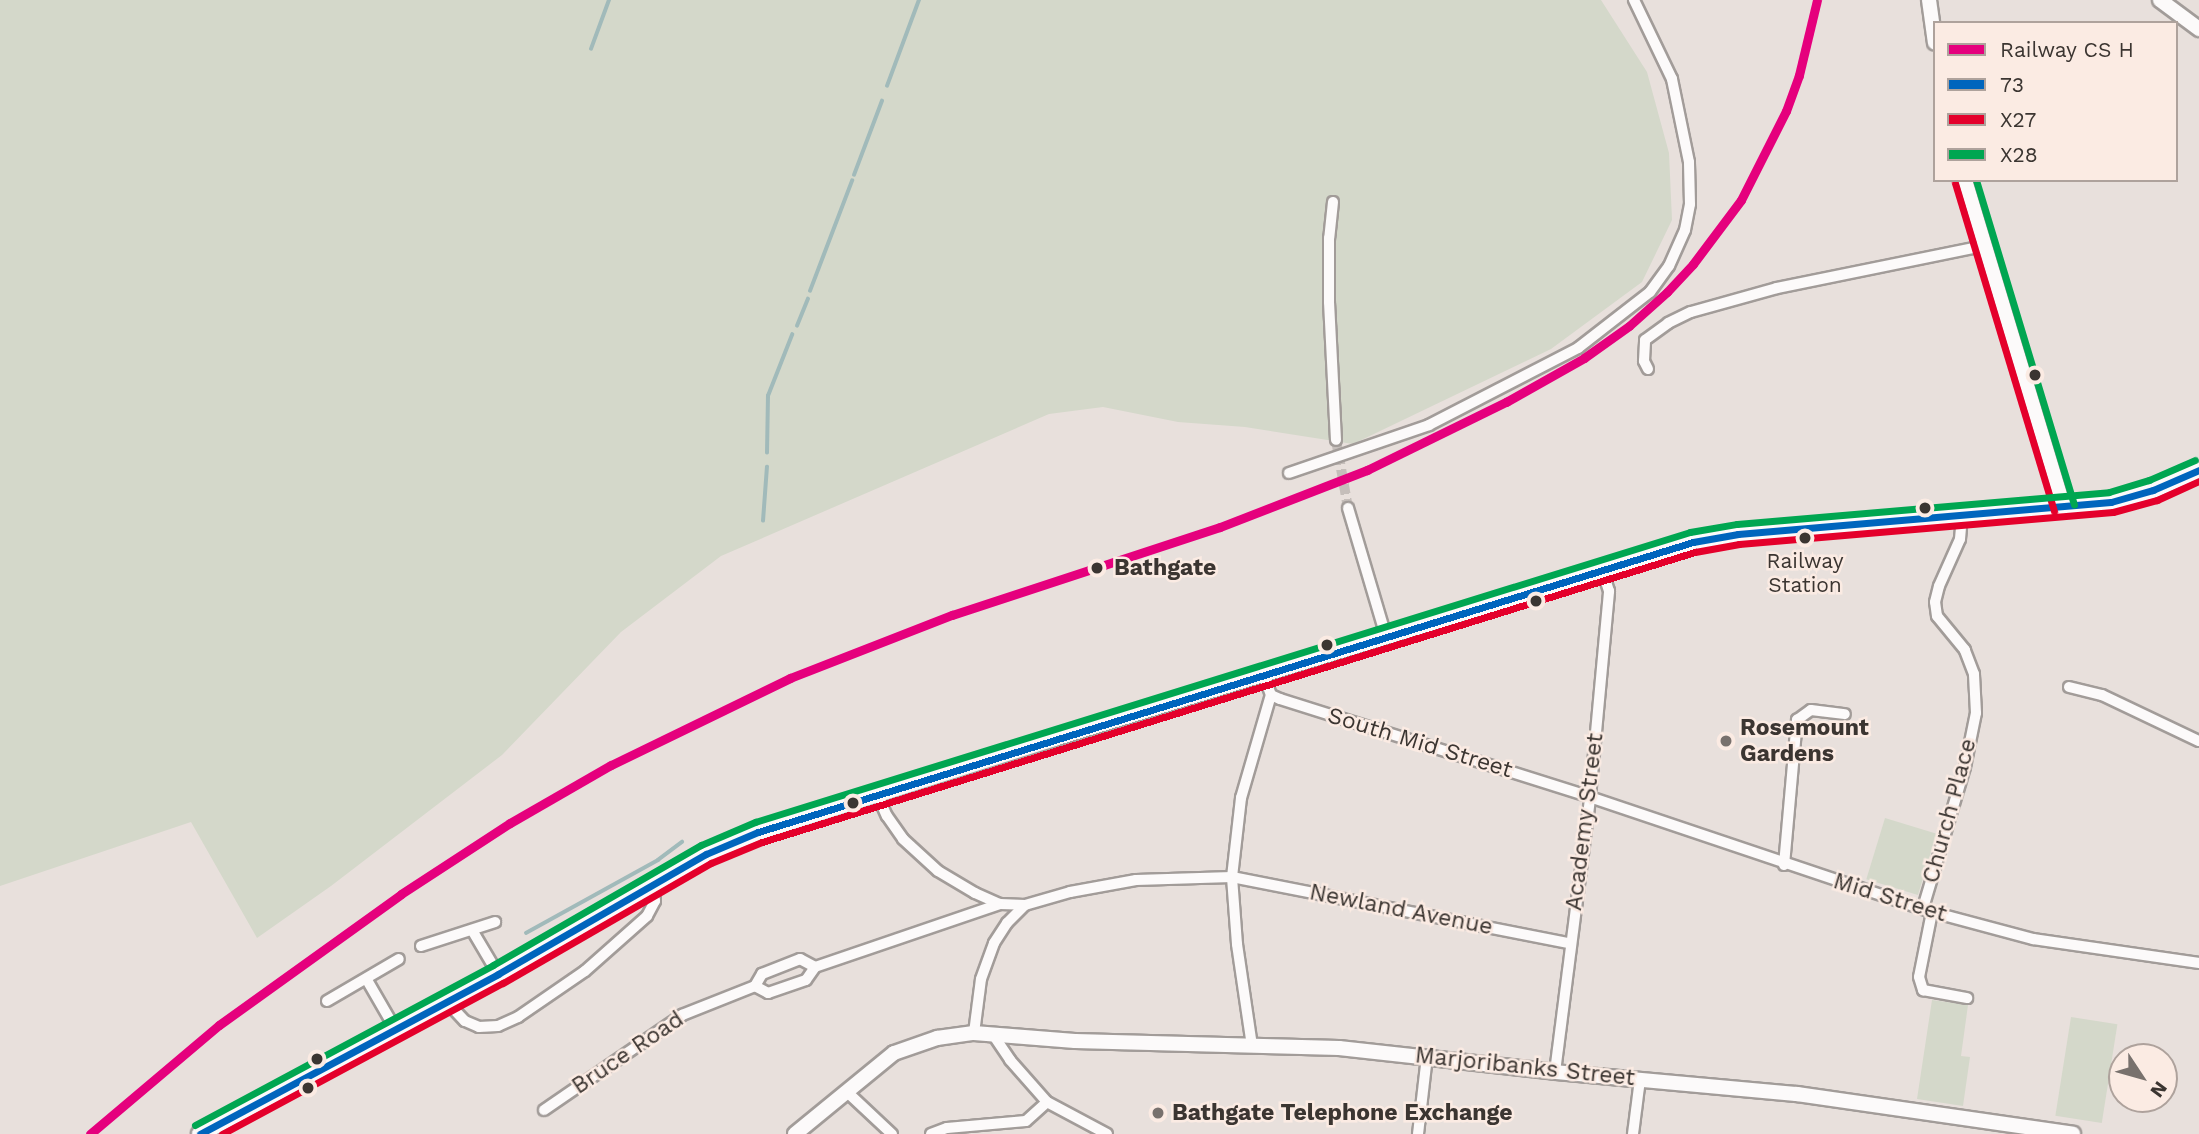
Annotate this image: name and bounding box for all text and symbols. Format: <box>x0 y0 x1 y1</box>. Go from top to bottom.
legend <box>1933 21 2178 182</box>
text: Railway CS H <box>2000 37 2134 62</box>
text: 73 <box>2000 72 2024 97</box>
text: X27 <box>2000 107 2036 132</box>
text: X28 <box>2000 142 2038 167</box>
unlabelled marker <box>2028 368 2042 382</box>
unlabelled marker <box>1918 501 1932 515</box>
marker: Railway Station <box>1798 531 1812 545</box>
place label: Railway Station <box>1767 548 1843 598</box>
place label: Bathgate <box>1114 554 1216 582</box>
marker: Bathgate <box>1086 557 1108 579</box>
unlabelled marker <box>1529 594 1543 608</box>
unlabelled marker <box>1320 638 1334 652</box>
street label: South Mid Street <box>1324 702 1516 784</box>
place label: Rosemount Gardens <box>1740 714 1869 768</box>
street label: Academy Street <box>1560 731 1610 913</box>
marker: Rosemount Gardens <box>1718 733 1734 749</box>
street label: Church Place <box>1917 736 1983 886</box>
unlabelled marker <box>846 796 860 810</box>
street label: Mid Street <box>1830 868 1950 928</box>
street label: Newland Avenue <box>1307 879 1495 941</box>
street label: Bruce Road <box>567 1006 689 1100</box>
street label: Marjoribanks Street <box>1414 1042 1636 1092</box>
north arrow <box>2108 1043 2178 1113</box>
unlabelled marker <box>310 1052 324 1066</box>
text: N <box>2145 1077 2172 1102</box>
unlabelled marker <box>301 1081 315 1095</box>
place label: Bathgate Telephone Exchange <box>1172 1099 1513 1127</box>
marker: Bathgate Telephone Exchange <box>1150 1105 1166 1121</box>

